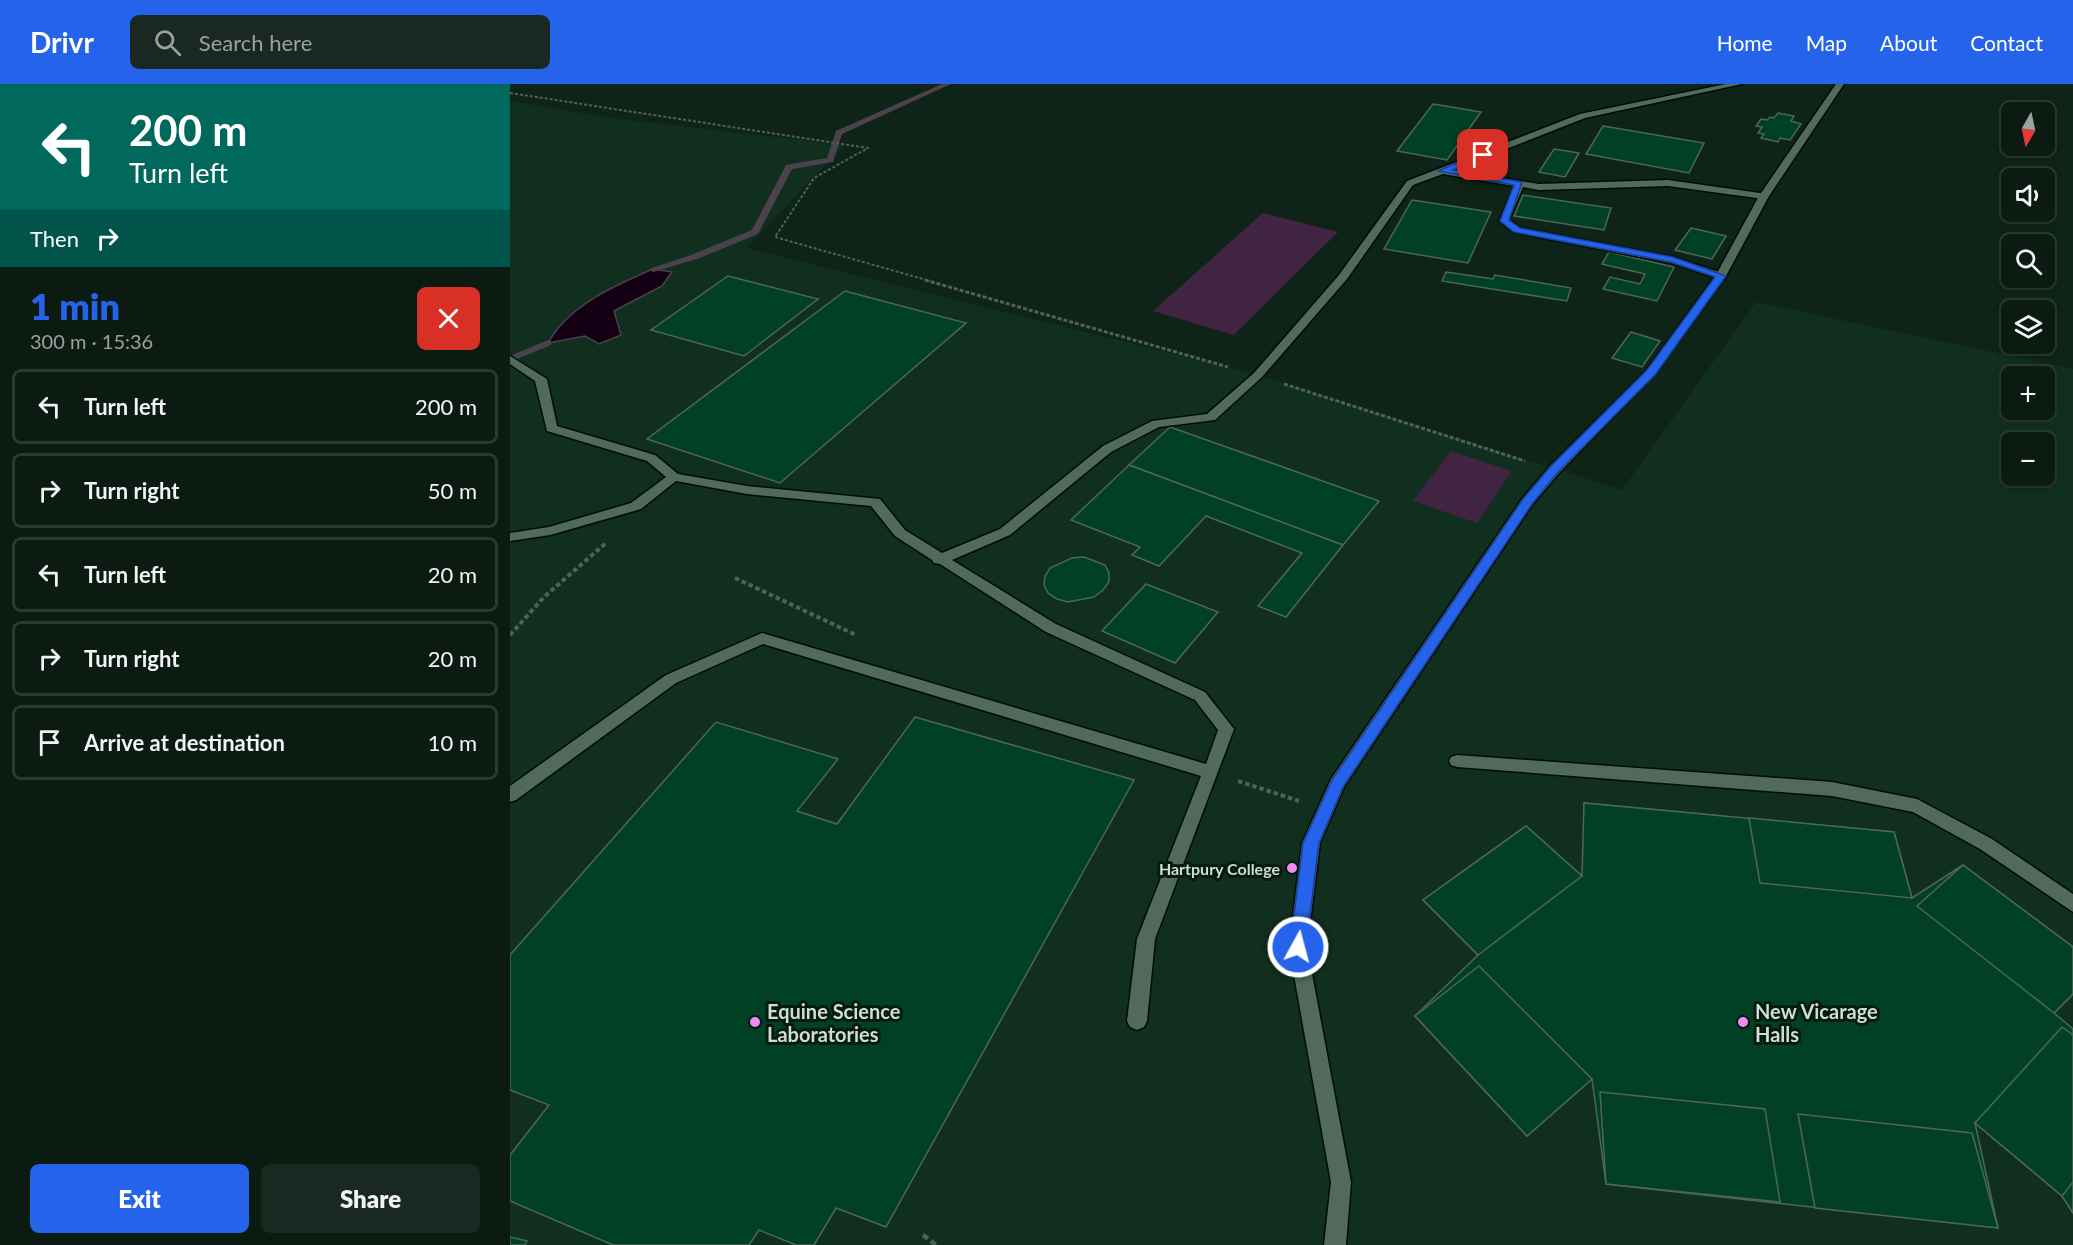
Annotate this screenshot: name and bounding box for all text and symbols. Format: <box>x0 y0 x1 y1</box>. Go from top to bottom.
search box <box>130 15 550 69</box>
text: Drivr <box>30 25 94 59</box>
icon: search <box>151 26 184 59</box>
text: Search here <box>199 29 312 56</box>
text: Home <box>1717 30 1773 55</box>
text: Map <box>1806 30 1847 55</box>
text: About <box>1880 30 1937 55</box>
text: Contact <box>1970 30 2043 55</box>
north arrow <box>2001 102 2055 156</box>
map controls <box>2001 102 2055 486</box>
text: 200 m <box>129 105 247 155</box>
icon: left <box>30 108 108 186</box>
pin <box>1457 129 1508 180</box>
icon: arrive <box>1466 138 1499 171</box>
text: Turn left <box>129 156 228 189</box>
button: sound <box>2001 168 2055 222</box>
icon: right <box>91 222 124 255</box>
text: Then <box>30 225 79 252</box>
button: search <box>2001 234 2055 288</box>
text: 1 min <box>30 284 120 328</box>
button: close <box>417 287 480 350</box>
button: layers <box>2001 300 2055 354</box>
text: 300 m · 15:36 <box>30 329 153 353</box>
button: + <box>2001 366 2055 420</box>
icon: left <box>33 390 66 423</box>
text: Turn left <box>84 393 166 420</box>
text: 200 m <box>415 393 477 420</box>
button: − <box>2001 432 2055 486</box>
icon: right <box>33 474 66 507</box>
text: Turn right <box>84 477 179 504</box>
text: 50 m <box>428 477 477 504</box>
icon: left <box>33 558 66 591</box>
text: Turn left <box>84 561 166 588</box>
text: 20 m <box>428 561 477 588</box>
icon: right <box>33 642 66 675</box>
text: Turn right <box>84 645 179 672</box>
text: 20 m <box>428 645 477 672</box>
icon: arrive <box>33 726 66 759</box>
text: Arrive at destination <box>84 729 285 756</box>
text: 10 m <box>428 729 477 756</box>
place label: Hartpury College <box>1159 859 1280 878</box>
marker: Hartpury College <box>1285 861 1299 875</box>
position arrow <box>1266 915 1330 979</box>
place label: Equine Science Laboratories <box>767 999 901 1046</box>
place label: New Vicarage Halls <box>1755 999 1878 1046</box>
marker: Equine Science Laboratories <box>748 1015 762 1029</box>
marker: New Vicarage Halls <box>1736 1015 1750 1029</box>
button: Exit <box>30 1164 249 1233</box>
button: Share <box>261 1164 480 1233</box>

